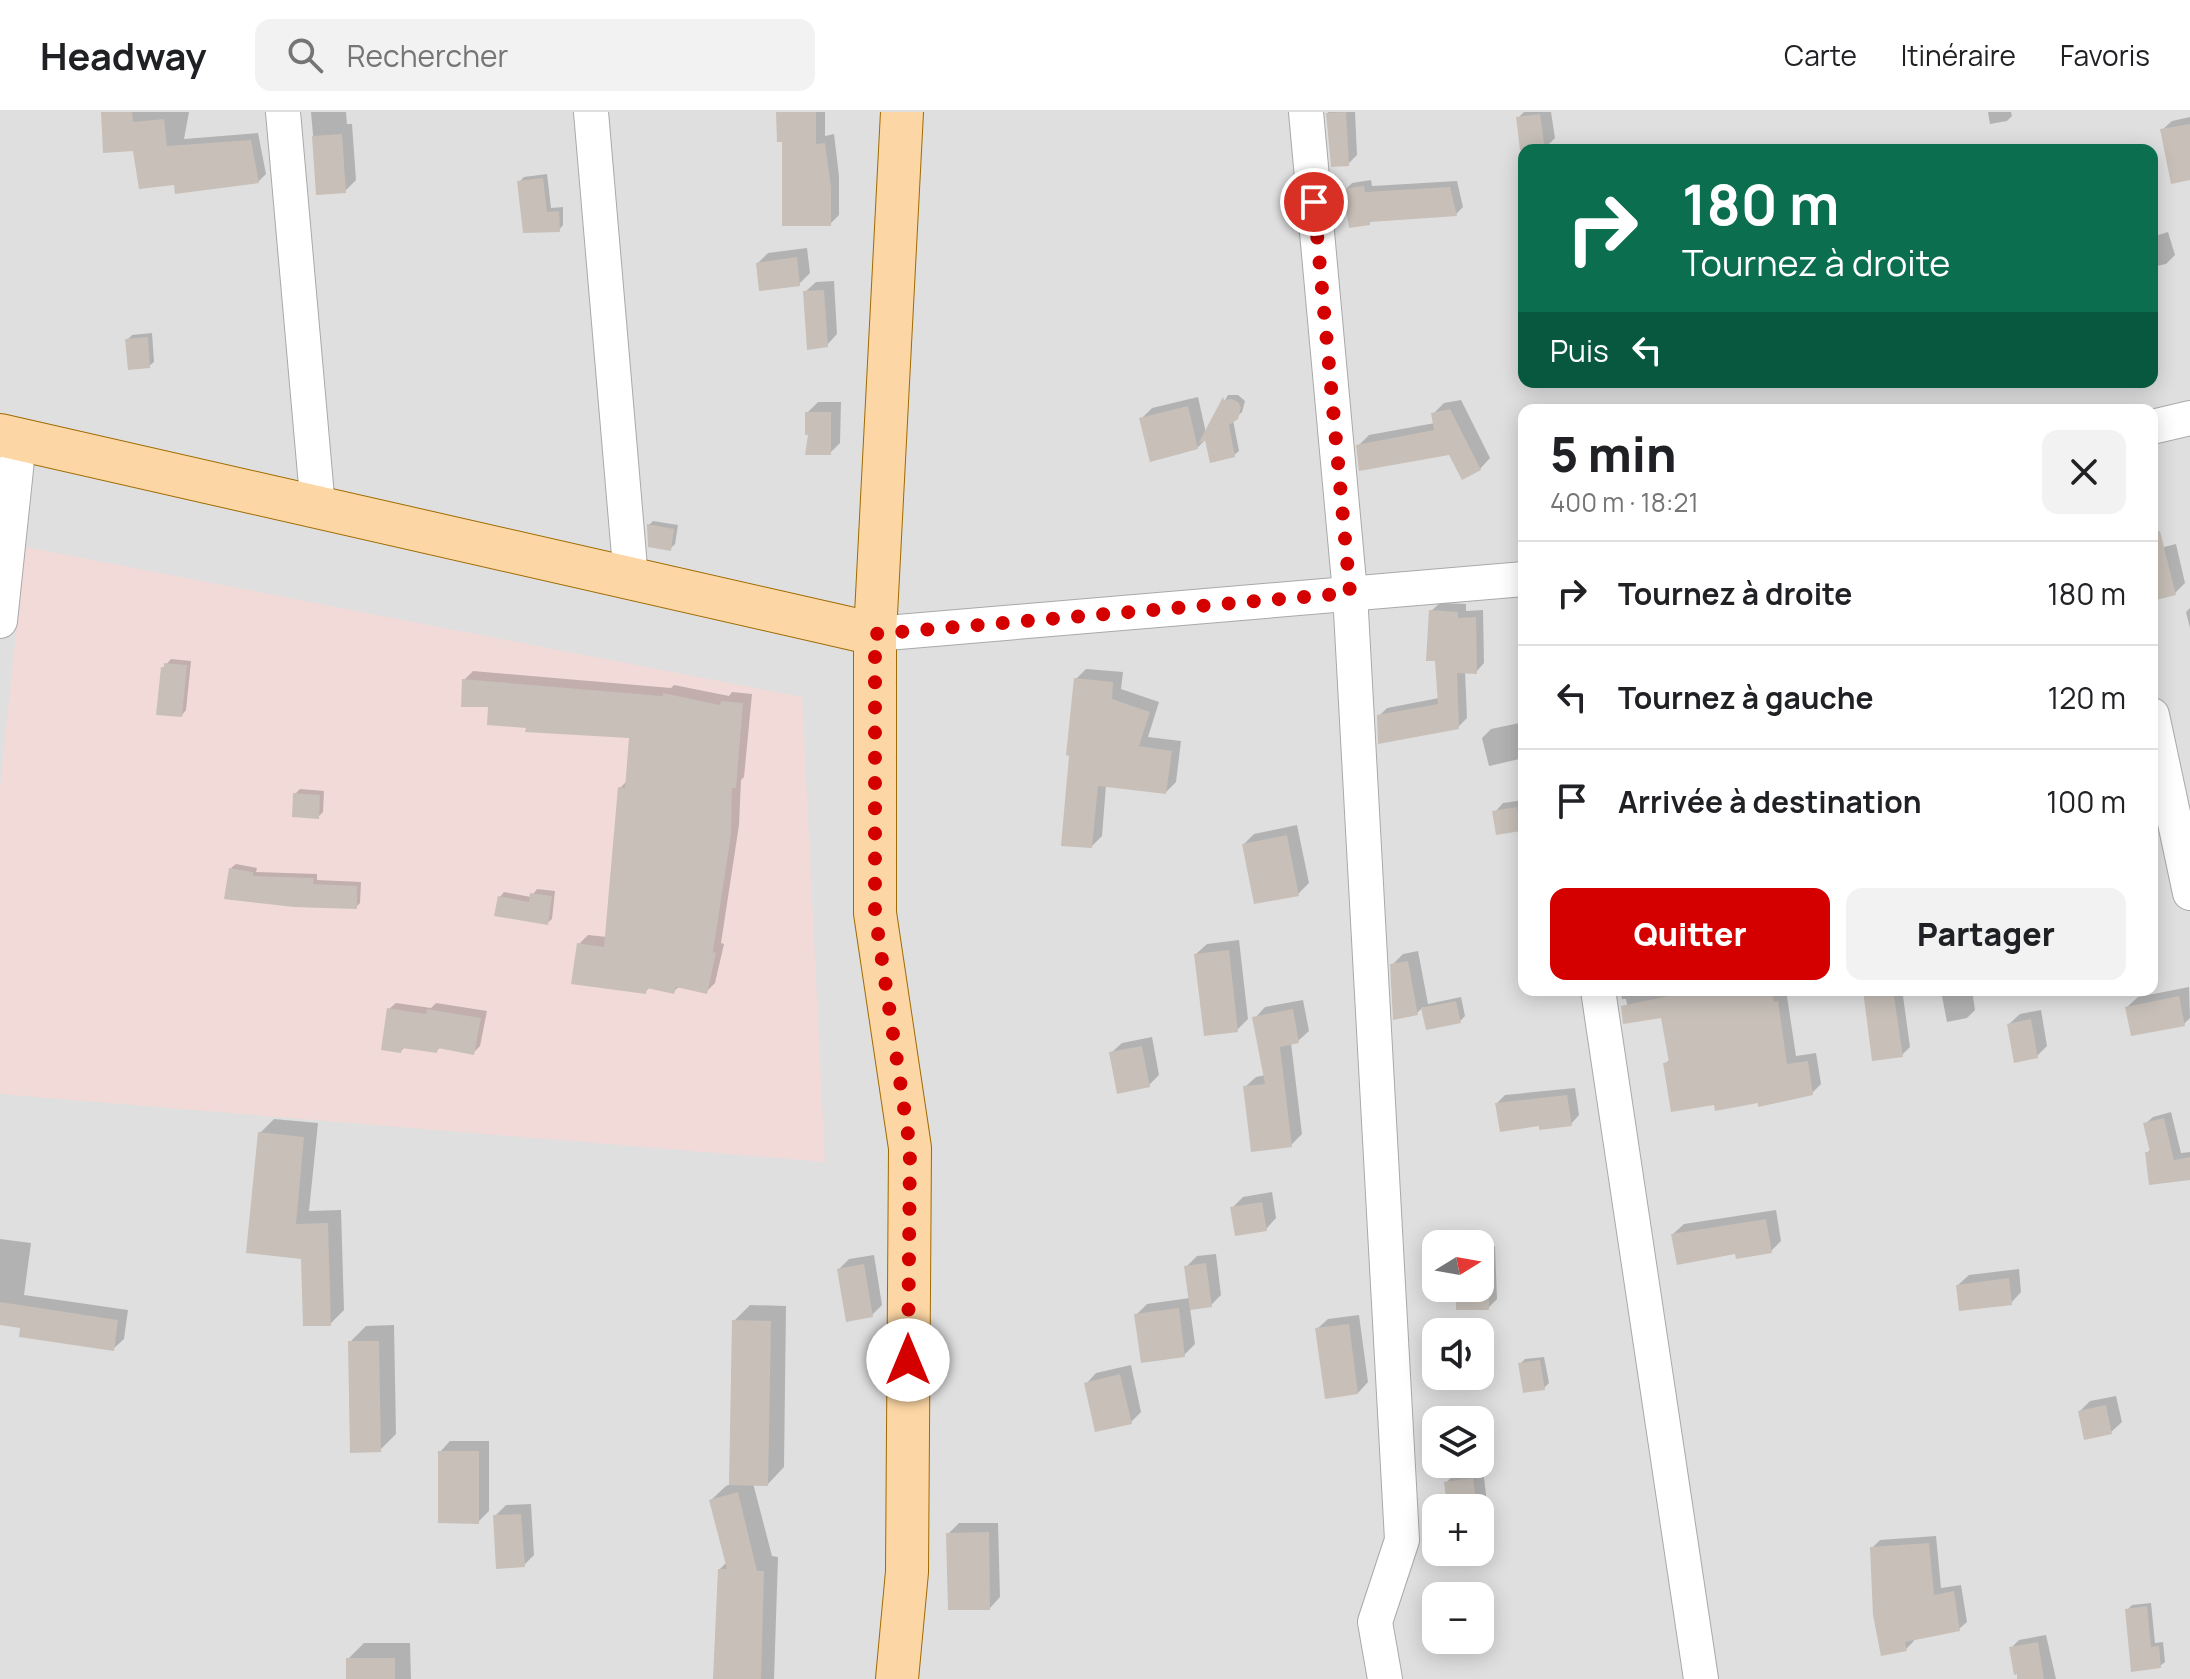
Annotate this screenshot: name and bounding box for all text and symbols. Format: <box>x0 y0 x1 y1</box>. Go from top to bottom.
search box <box>255 19 815 91</box>
text: Headway <box>40 29 207 81</box>
icon: search <box>283 33 327 77</box>
text: Rechercher <box>347 35 508 76</box>
text: Carte <box>1784 36 1857 74</box>
text: Itinéraire <box>1901 36 2016 74</box>
text: Favoris <box>2060 36 2150 74</box>
text: 180 m <box>1682 165 1839 242</box>
pin <box>1280 168 1348 236</box>
icon: right <box>1550 176 1654 280</box>
icon: arrive <box>1292 180 1336 224</box>
text: Tournez à droite <box>1682 238 1950 287</box>
icon: left <box>1625 328 1669 372</box>
text: Puis <box>1550 330 1609 371</box>
text: 5 min <box>1550 421 1677 486</box>
button: close <box>2042 430 2126 514</box>
text: 400 m · 18:21 <box>1550 484 1699 520</box>
icon: right <box>1550 571 1594 615</box>
text: Tournez à droite <box>1618 573 1852 614</box>
text: 180 m <box>2047 573 2126 614</box>
icon: left <box>1550 675 1594 719</box>
text: Tournez à gauche <box>1618 677 1874 718</box>
text: 120 m <box>2047 677 2126 718</box>
icon: arrive <box>1550 779 1594 823</box>
text: Arrivée à destination <box>1618 781 1921 822</box>
text: 100 m <box>2046 781 2126 822</box>
button: Quitter <box>1550 888 1830 980</box>
button: Partager <box>1846 888 2126 980</box>
north arrow <box>1422 1230 1494 1302</box>
map controls <box>1422 1230 1494 1654</box>
position arrow <box>866 1318 950 1402</box>
button: sound <box>1422 1318 1494 1390</box>
button: layers <box>1422 1406 1494 1478</box>
button: + <box>1422 1494 1494 1566</box>
button: − <box>1422 1582 1494 1654</box>

